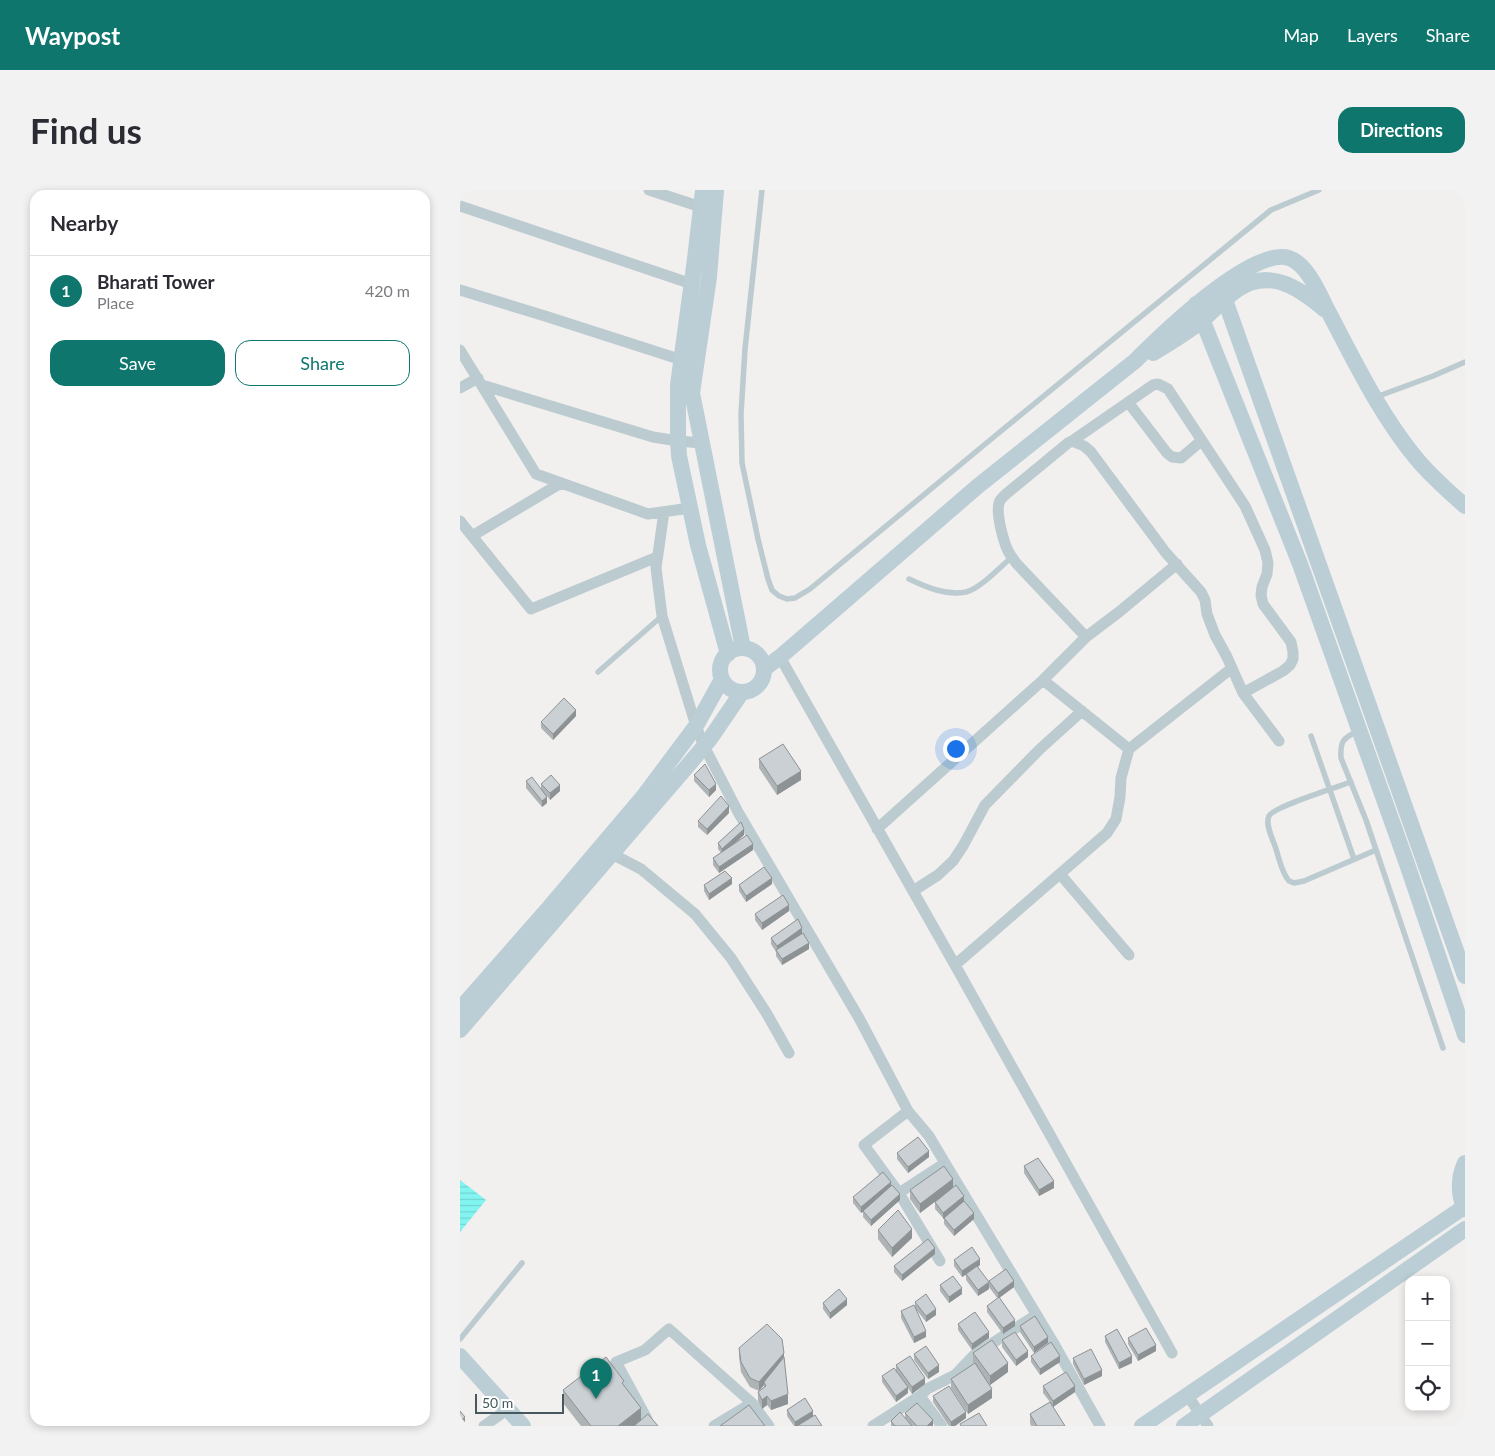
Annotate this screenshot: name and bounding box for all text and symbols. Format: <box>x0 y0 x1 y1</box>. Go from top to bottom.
text: Waypost <box>25 21 120 50</box>
text: Map <box>1283 24 1319 46</box>
text: Layers <box>1347 24 1398 46</box>
text: Share <box>1426 24 1470 46</box>
button: Directions <box>1338 107 1465 153</box>
text: Find us <box>30 109 142 151</box>
text: Nearby <box>50 210 118 235</box>
text: Bharati Tower <box>97 270 215 293</box>
text: 1 <box>61 281 71 300</box>
text: 420 m <box>365 281 410 300</box>
text: Place <box>97 293 134 312</box>
button: Save <box>50 340 225 386</box>
button: Share <box>235 340 410 386</box>
your location <box>943 736 969 762</box>
map controls <box>1405 1276 1450 1411</box>
button: + <box>1405 1276 1450 1321</box>
button: − <box>1405 1321 1450 1366</box>
pin: 1 <box>580 1358 612 1399</box>
button: locate <box>1405 1366 1450 1411</box>
scale bar <box>475 1391 564 1414</box>
text: 50 m <box>482 1394 513 1411</box>

